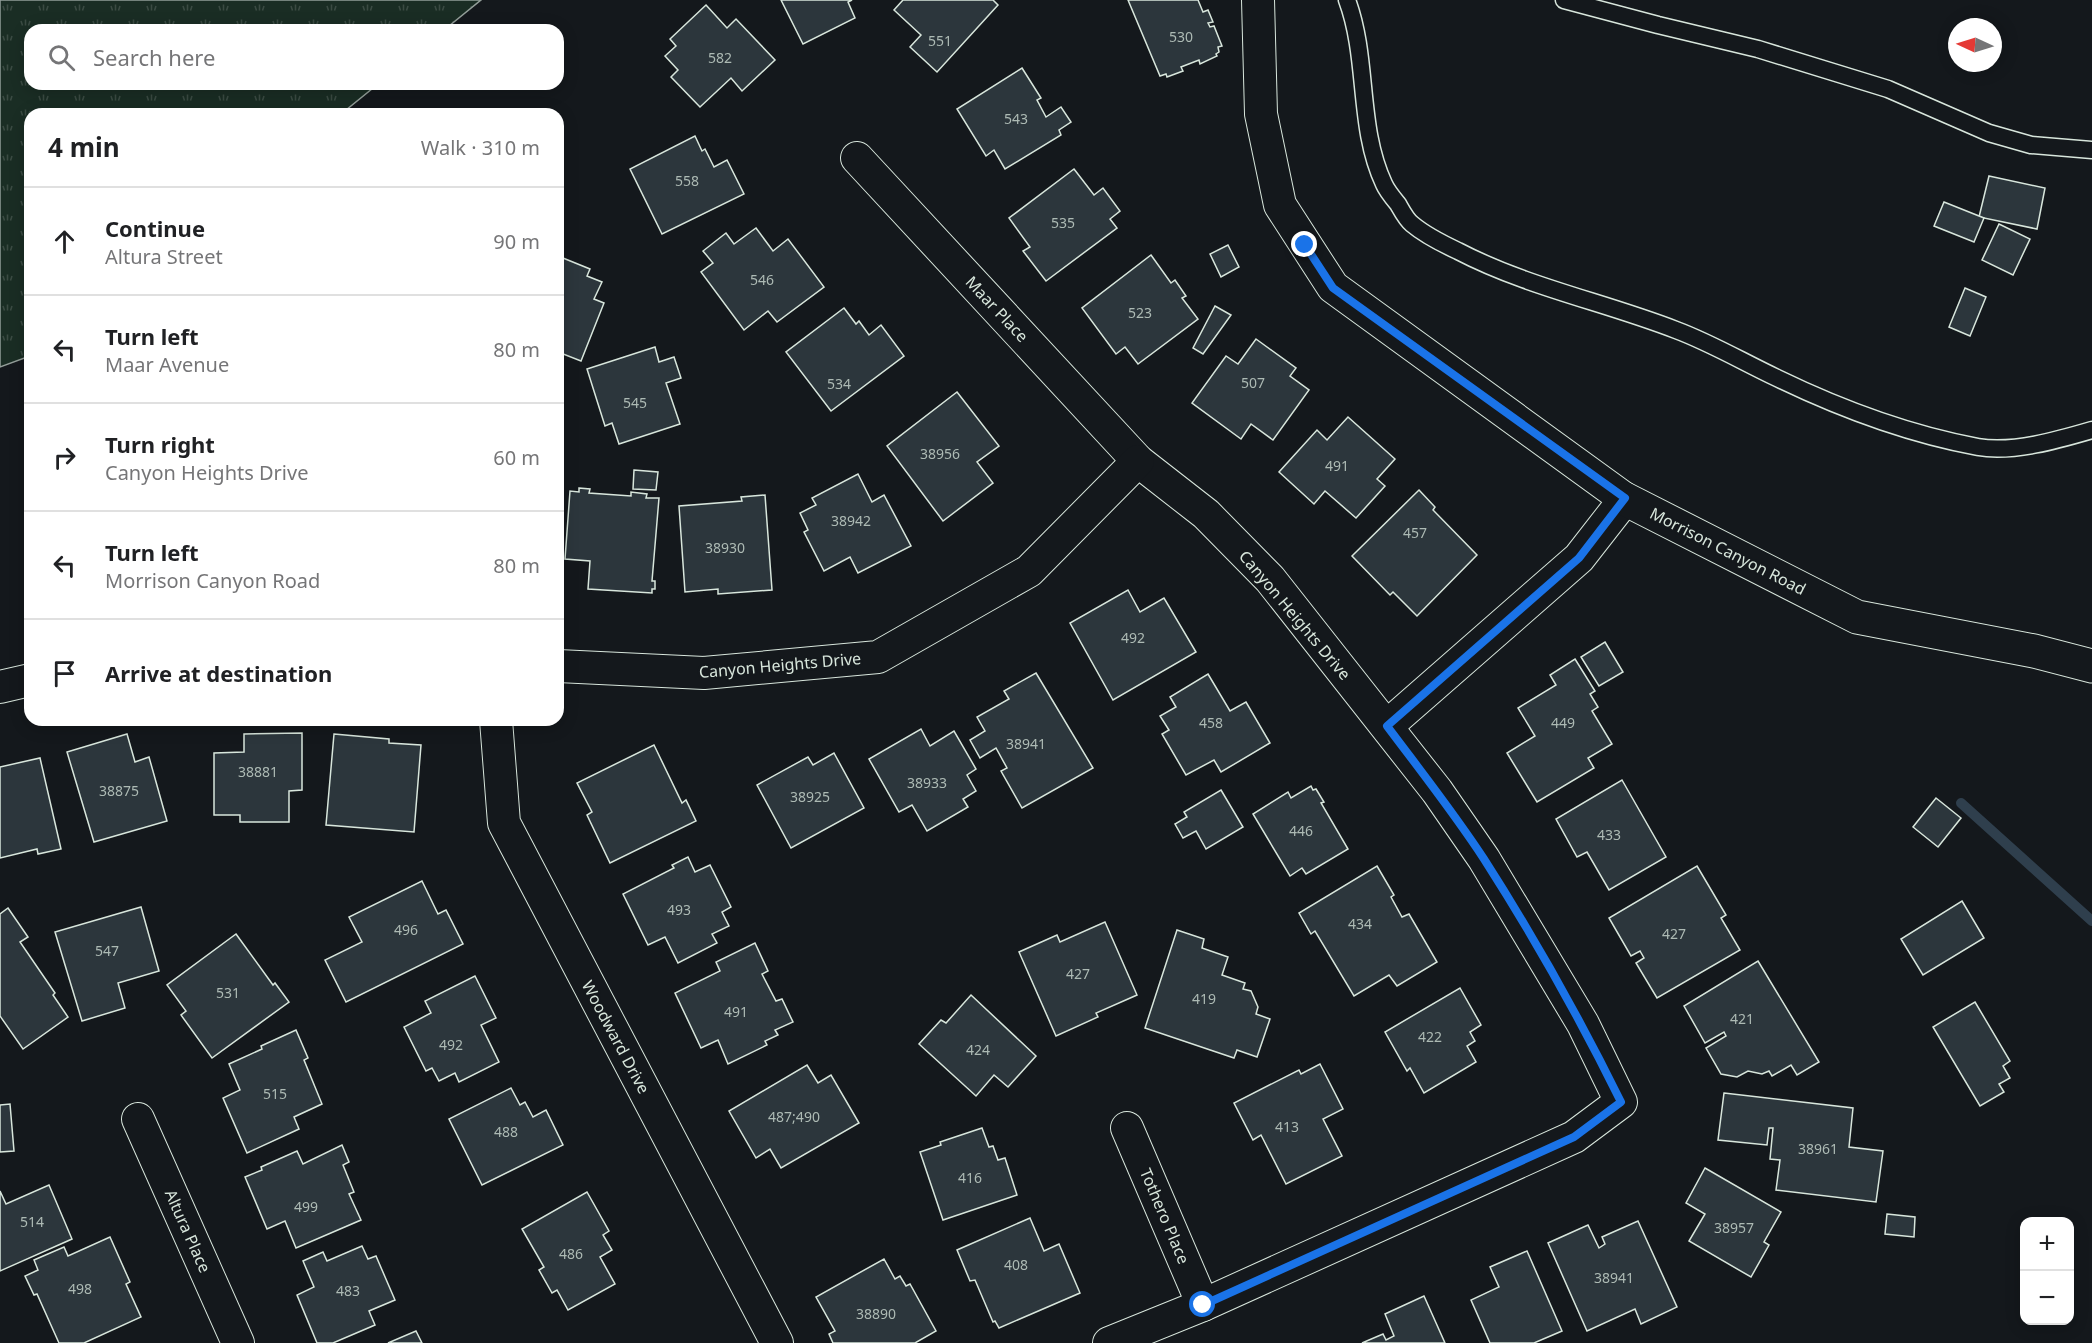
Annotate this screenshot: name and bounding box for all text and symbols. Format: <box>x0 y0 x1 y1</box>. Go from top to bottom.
north arrow <box>1948 18 2002 72</box>
search box <box>24 24 564 90</box>
house number: 530 <box>1169 27 1193 46</box>
house number: 551 <box>928 31 952 50</box>
icon: search <box>45 41 78 74</box>
text: Search here <box>93 42 215 72</box>
house number: 582 <box>708 48 732 67</box>
house number: 543 <box>1004 109 1028 128</box>
text: 4 min <box>48 129 120 165</box>
text: Walk · 310 m <box>421 134 540 161</box>
house number: 558 <box>675 171 699 190</box>
text: Continue <box>105 213 205 243</box>
house number: 535 <box>1051 213 1075 232</box>
icon: ahead <box>48 225 81 258</box>
text: 90 m <box>493 228 540 255</box>
route end <box>1291 231 1317 257</box>
text: Altura Street <box>105 243 223 270</box>
house number: 546 <box>750 270 774 289</box>
street label: Maar Place <box>961 271 1033 347</box>
house number: 523 <box>1128 303 1152 322</box>
text: Turn left <box>105 321 199 351</box>
icon: left <box>48 333 81 366</box>
text: 80 m <box>493 336 540 363</box>
text: Maar Avenue <box>105 351 229 378</box>
house number: 507 <box>1241 373 1265 392</box>
house number: 534 <box>827 374 851 393</box>
house number: 545 <box>623 393 647 412</box>
text: Turn right <box>105 429 215 459</box>
icon: right <box>48 441 81 474</box>
text: 60 m <box>493 444 540 471</box>
house number: 38956 <box>920 444 960 463</box>
house number: 491 <box>1325 456 1349 475</box>
text: Canyon Heights Drive <box>105 459 308 486</box>
street label: Morrison Canyon Road <box>1646 502 1810 600</box>
house number: 38942 <box>831 511 871 530</box>
house number: 457 <box>1403 523 1427 542</box>
text: Turn left <box>105 537 199 567</box>
house number: 38930 <box>705 538 745 557</box>
street label: Canyon Heights Drive <box>1234 546 1356 684</box>
icon: left <box>48 549 81 582</box>
text: 80 m <box>493 552 540 579</box>
text: Morrison Canyon Road <box>105 567 320 594</box>
house number: 492 <box>1121 628 1145 647</box>
street label: Canyon Heights Drive <box>698 647 862 683</box>
icon: arrive <box>48 657 81 690</box>
text: Arrive at destination <box>105 658 332 688</box>
house number: 458 <box>1199 713 1223 732</box>
house number: 449 <box>1551 713 1575 732</box>
house number: 38941 <box>1006 734 1046 753</box>
house number: 38881 <box>238 762 278 781</box>
house number: 38933 <box>907 773 947 792</box>
house number: 38875 <box>99 781 139 800</box>
house number: 38925 <box>790 787 830 806</box>
house number: 446 <box>1289 821 1313 840</box>
house number: 433 <box>1597 825 1621 844</box>
house number: 493 <box>667 900 691 919</box>
house number: 434 <box>1348 914 1372 933</box>
house number: 496 <box>394 920 418 939</box>
house number: 427 <box>1662 924 1686 943</box>
house number: 547 <box>95 941 119 960</box>
house number: 427 <box>1066 964 1090 983</box>
street label: Woodward Drive <box>577 977 655 1097</box>
house number: 531 <box>216 983 240 1002</box>
house number: 419 <box>1192 989 1216 1008</box>
house number: 491 <box>724 1002 748 1021</box>
house number: 421 <box>1730 1009 1754 1028</box>
house number: 422 <box>1418 1027 1442 1046</box>
house number: 492 <box>439 1035 463 1054</box>
house number: 424 <box>966 1040 990 1059</box>
house number: 515 <box>263 1084 287 1103</box>
house number: 487;490 <box>768 1107 820 1126</box>
house number: 413 <box>1275 1117 1299 1136</box>
house number: 488 <box>494 1122 518 1141</box>
house number: 38961 <box>1798 1139 1838 1158</box>
street label: Tothero Place <box>1135 1165 1195 1267</box>
house number: 416 <box>958 1168 982 1187</box>
street label: Altura Place <box>160 1186 216 1276</box>
house number: 499 <box>294 1197 318 1216</box>
house number: 514 <box>20 1212 44 1231</box>
map controls <box>2020 1217 2074 1325</box>
button: + <box>2020 1217 2074 1271</box>
house number: 38957 <box>1714 1218 1754 1237</box>
house number: 486 <box>559 1244 583 1263</box>
house number: 408 <box>1004 1255 1028 1274</box>
house number: 38941 <box>1594 1268 1634 1287</box>
button: − <box>2020 1271 2074 1325</box>
house number: 498 <box>68 1279 92 1298</box>
house number: 483 <box>336 1281 360 1300</box>
route start <box>1189 1291 1215 1317</box>
house number: 38890 <box>856 1304 896 1323</box>

